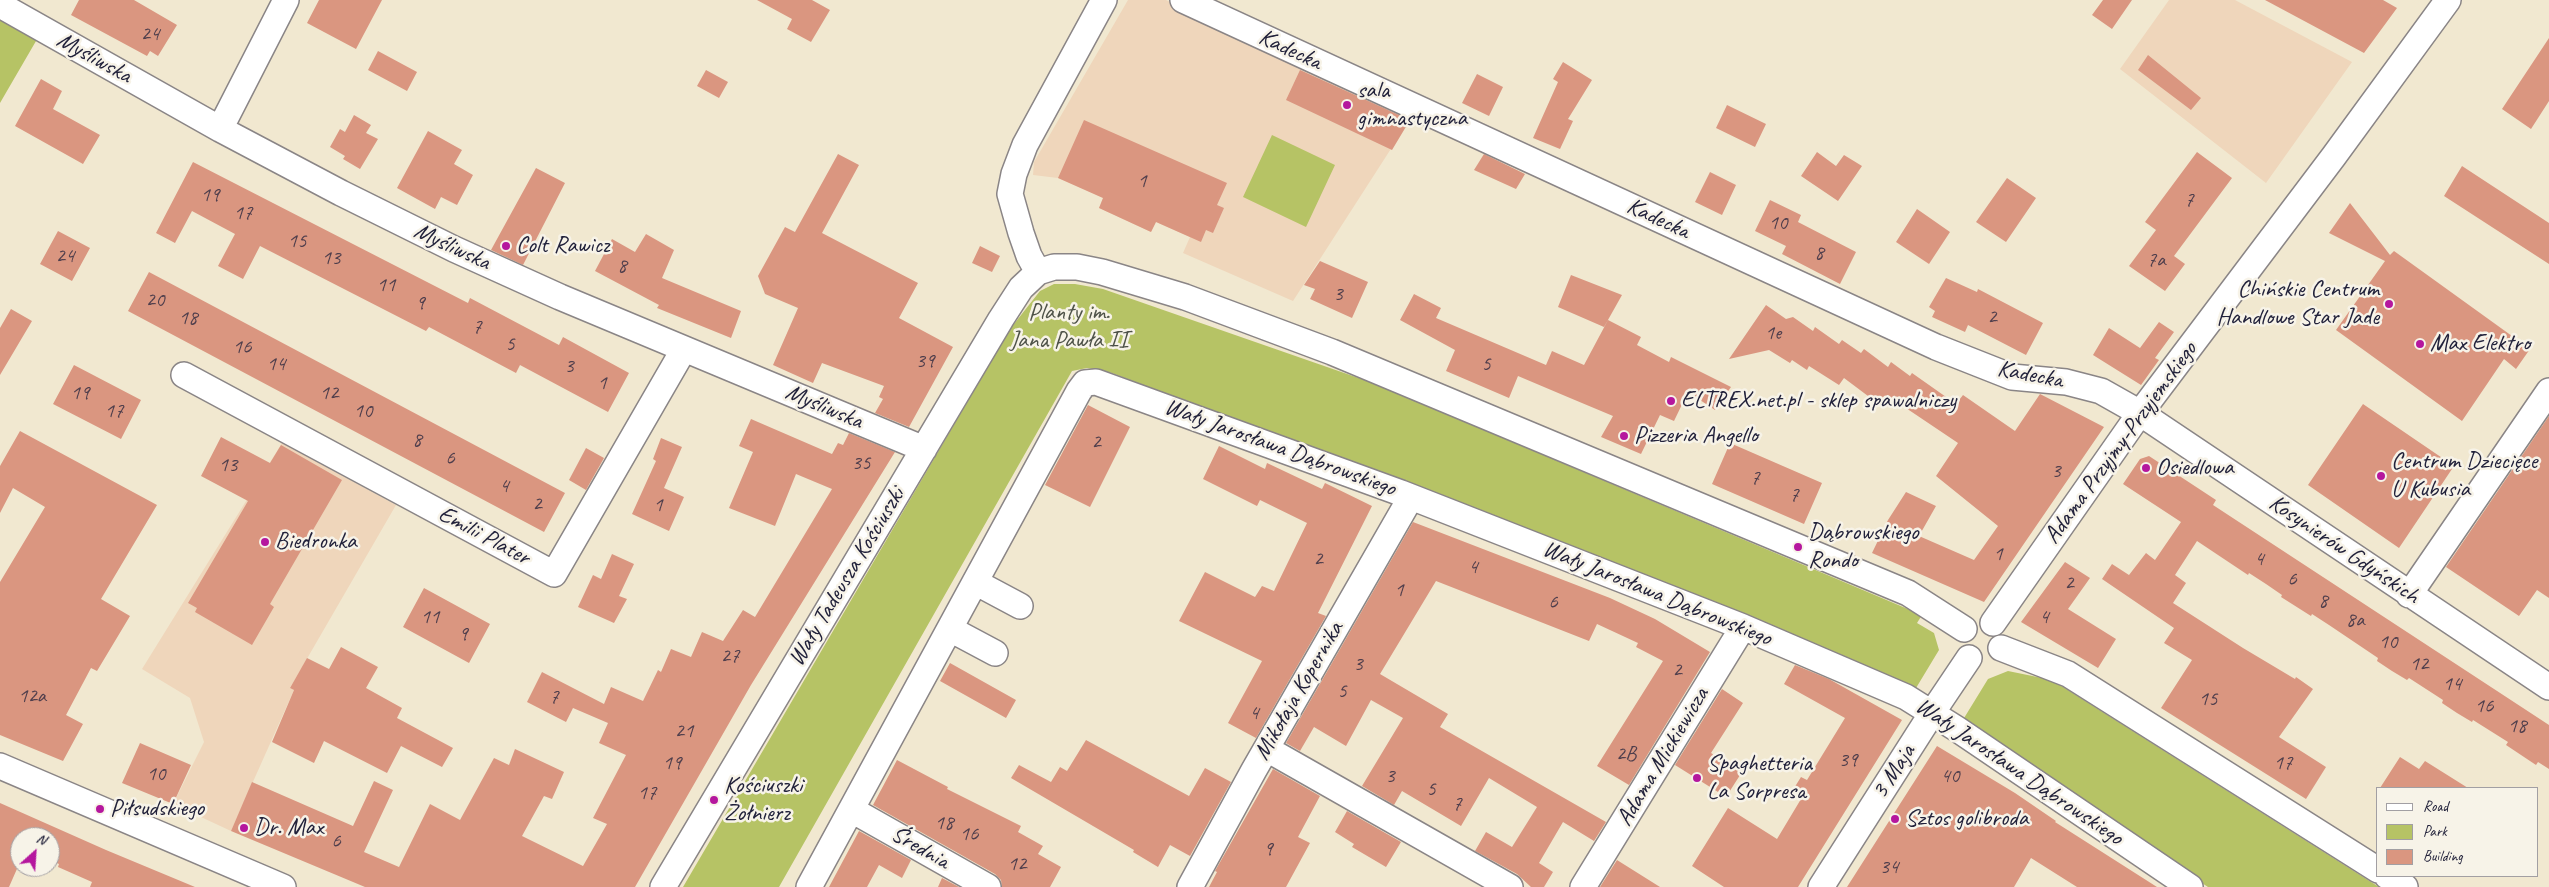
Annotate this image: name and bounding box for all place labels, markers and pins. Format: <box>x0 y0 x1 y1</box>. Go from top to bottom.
place label: sala gimnastyczna <box>1357 77 1467 133</box>
marker: sala gimnastyczna <box>1341 99 1353 111</box>
place label: Colt Rawicz <box>516 232 609 260</box>
marker: Colt Rawicz <box>500 240 512 252</box>
place label: Chińskie Centrum Handlowe Star Jade <box>2216 276 2379 332</box>
marker: Chińskie Centrum Handlowe Star Jade <box>2383 298 2395 310</box>
place label: Max Elektro <box>2430 330 2530 358</box>
marker: Max Elektro <box>2414 338 2426 350</box>
place label: ELTREX.net.pl - sklep spawalniczy <box>1681 387 1956 415</box>
marker: ELTREX.net.pl - sklep spawalniczy <box>1665 395 1677 407</box>
place label: Pizzeria Angello <box>1634 422 1758 450</box>
marker: Pizzeria Angello <box>1618 430 1630 442</box>
place label: Centrum Dziecięce U Kubusia <box>2391 448 2537 504</box>
place label: Osiedlowa <box>2156 454 2233 482</box>
marker: Osiedlowa <box>2140 462 2152 474</box>
marker: Centrum Dziecięce U Kubusia <box>2375 470 2387 482</box>
place label: Dąbrowskiego Rondo <box>1808 519 1919 575</box>
place label: Biedronka <box>275 528 357 556</box>
marker: Biedronka <box>259 536 271 548</box>
marker: Dąbrowskiego Rondo <box>1792 541 1804 553</box>
place label: Spaghetteria La Sorpresa <box>1707 750 1812 806</box>
place label: Kościuszki Żołnierz <box>724 772 802 828</box>
marker: Spaghetteria La Sorpresa <box>1691 772 1703 784</box>
marker: Kościuszki Żołnierz <box>708 794 720 806</box>
place label: Piłsudskiego <box>110 795 204 823</box>
marker: Piłsudskiego <box>94 803 106 815</box>
place label: Sztos golibroda <box>1905 805 2028 833</box>
marker: Sztos golibroda <box>1889 813 1901 825</box>
place label: Dr. Max <box>254 814 323 842</box>
marker: Dr. Max <box>238 822 250 834</box>

